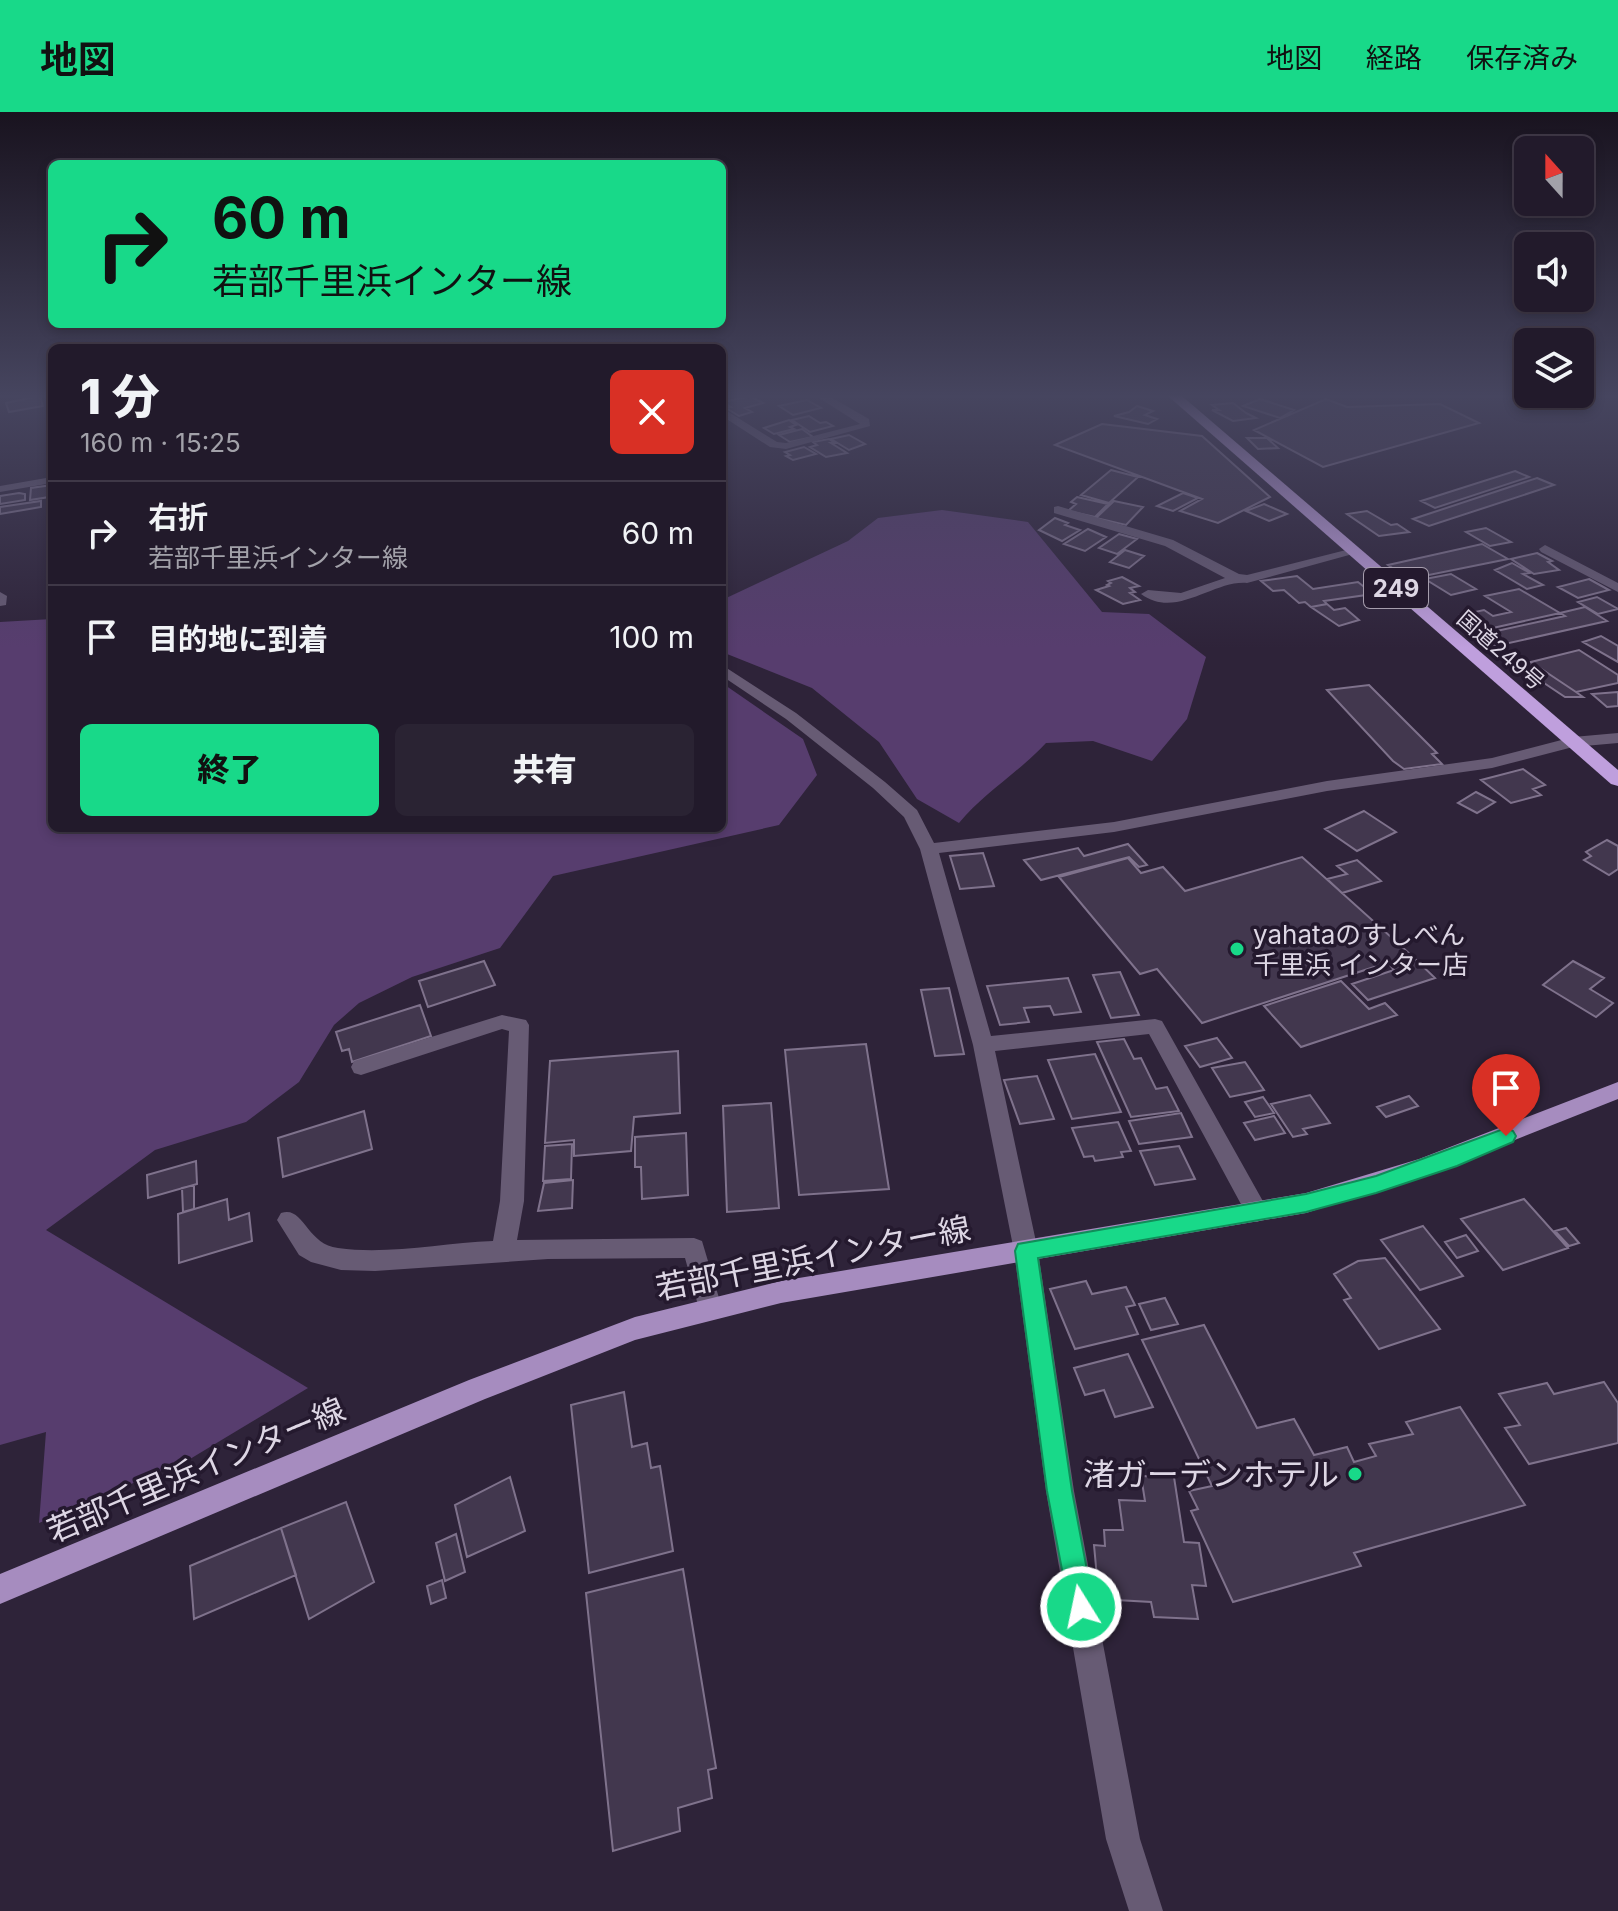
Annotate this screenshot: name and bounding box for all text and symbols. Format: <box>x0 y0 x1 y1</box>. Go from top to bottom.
text: 地図 <box>40 36 116 82</box>
text: 地図 <box>1266 41 1322 75</box>
text: 経路 <box>1366 41 1422 75</box>
text: 保存済み <box>1466 41 1578 75</box>
north arrow <box>1514 136 1594 216</box>
map controls <box>1514 136 1594 408</box>
text: 60 m <box>212 184 351 252</box>
icon: right <box>80 192 184 296</box>
button: sound <box>1514 232 1594 312</box>
text: 若部千里浜インター線 <box>212 259 572 303</box>
button: layers <box>1514 328 1594 408</box>
text: 1 分 <box>80 367 160 426</box>
button: close <box>610 370 694 454</box>
text: 160 m · 15:25 <box>80 427 241 458</box>
text: 右折 <box>148 499 208 535</box>
icon: right <box>80 511 124 555</box>
text: 60 m <box>622 515 694 551</box>
text: 若部千里浜インター線 <box>148 542 408 573</box>
road number: 249 <box>1364 568 1428 608</box>
street label: 国道249号 <box>1452 605 1550 695</box>
icon: arrive <box>80 615 124 659</box>
text: 100 m <box>609 619 694 655</box>
text: 目的地に到着 <box>148 621 328 657</box>
button: 終了 <box>80 724 379 816</box>
button: 共有 <box>395 724 694 816</box>
place label: yahataのすしべん 千里浜 インター店 <box>1253 919 1468 980</box>
marker: yahataのすしべん 千里浜 インター店 <box>1228 940 1246 958</box>
pin <box>1472 1054 1540 1136</box>
icon: arrive <box>1484 1066 1528 1110</box>
street label: 若部千里浜インター線 <box>652 1208 974 1308</box>
street label: 若部千里浜インター線 <box>41 1390 351 1550</box>
place label: 渚ガーデンホテル <box>1083 1455 1339 1494</box>
marker: 渚ガーデンホテル <box>1346 1465 1364 1483</box>
position arrow <box>1039 1565 1123 1649</box>

